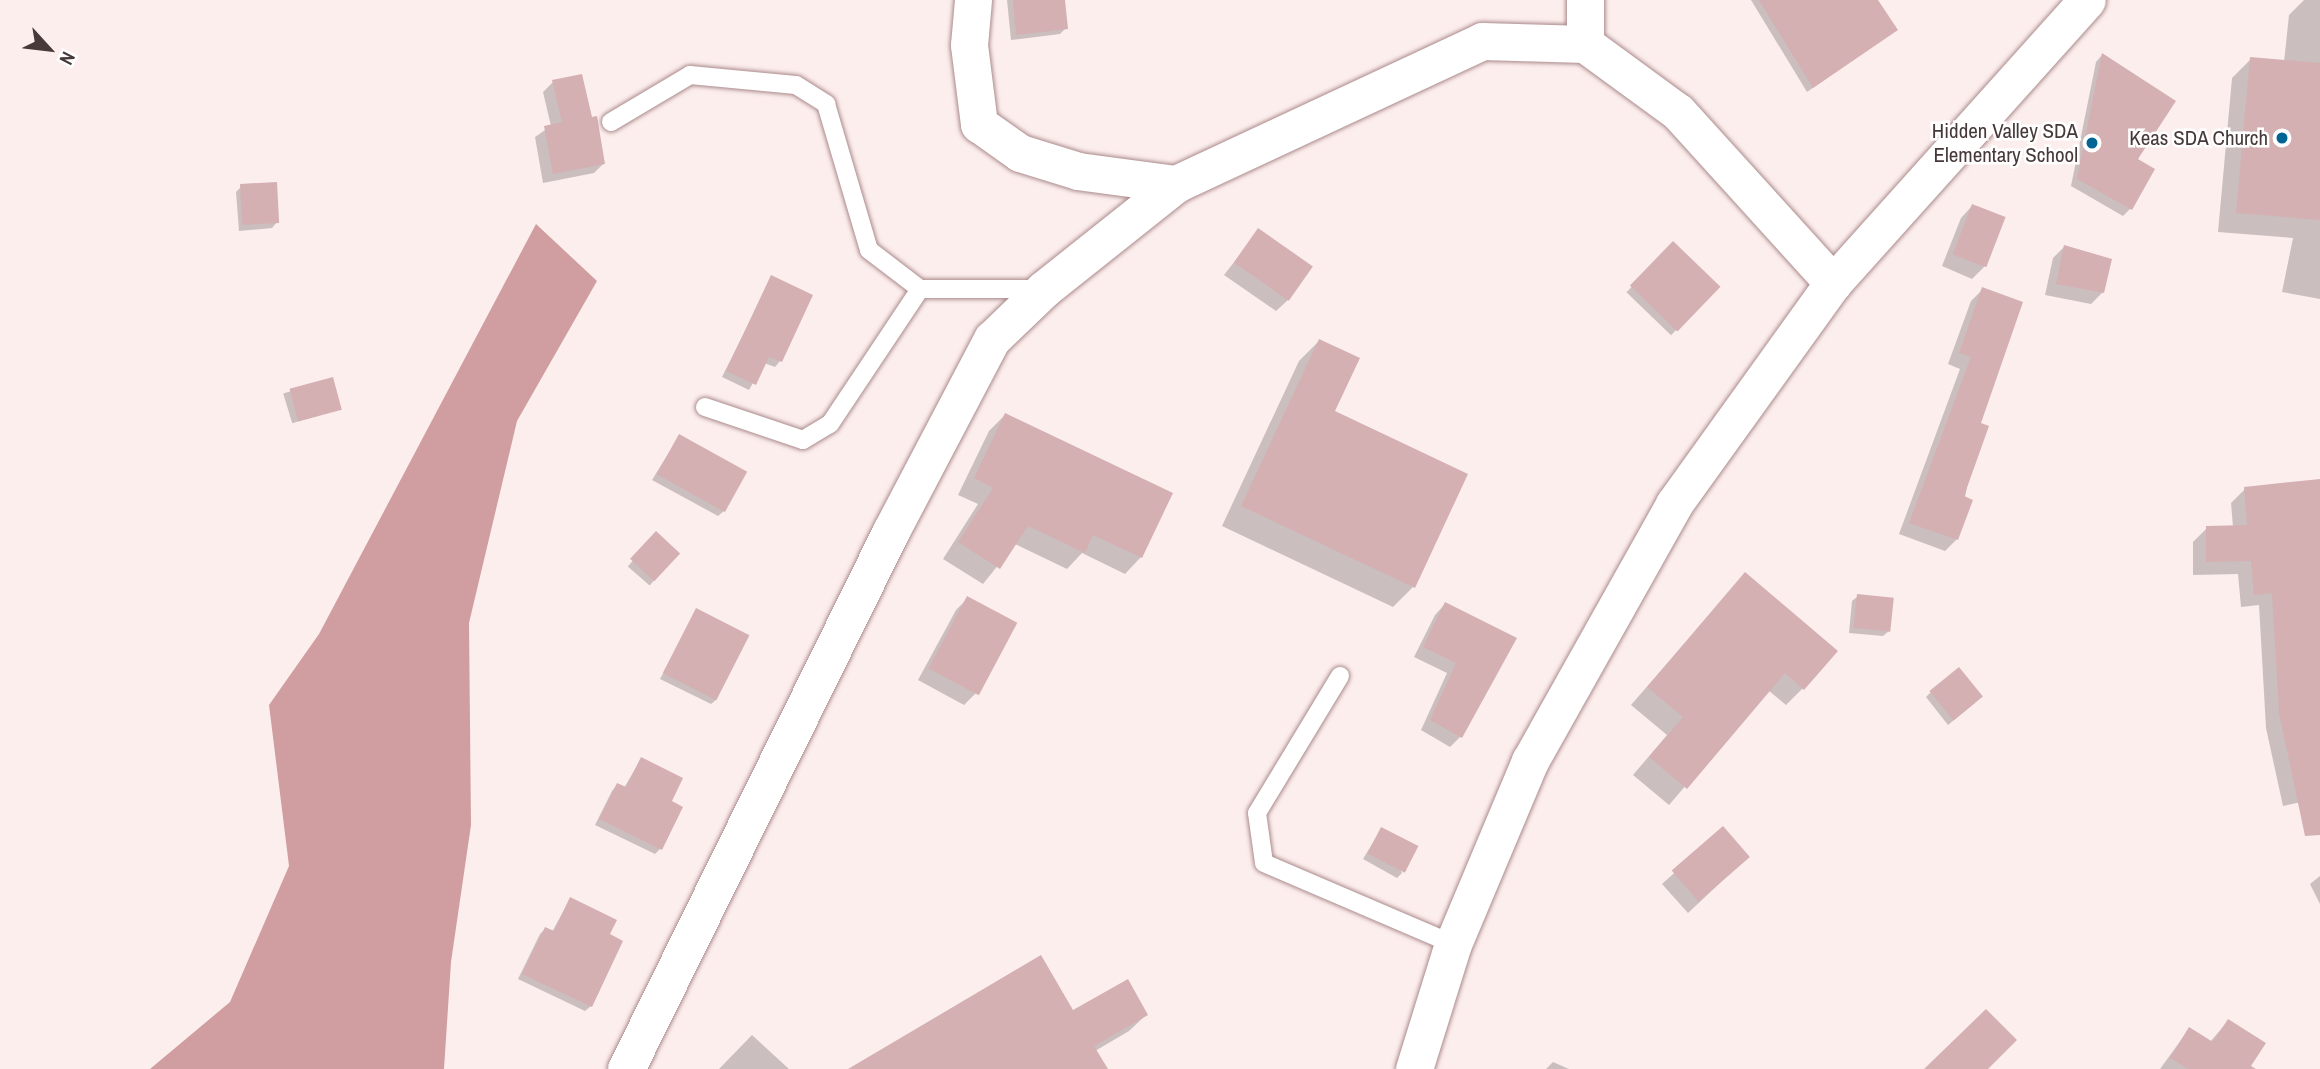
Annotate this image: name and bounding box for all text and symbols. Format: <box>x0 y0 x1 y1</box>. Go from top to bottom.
north arrow <box>14 14 84 84</box>
text: N <box>54 48 82 69</box>
place label: Hidden Valley SDA Elementary School <box>1932 118 2078 168</box>
place label: Keas SDA Church <box>2128 125 2268 151</box>
marker: Keas SDA Church <box>2274 130 2290 146</box>
marker: Hidden Valley SDA Elementary School <box>2084 135 2100 151</box>

